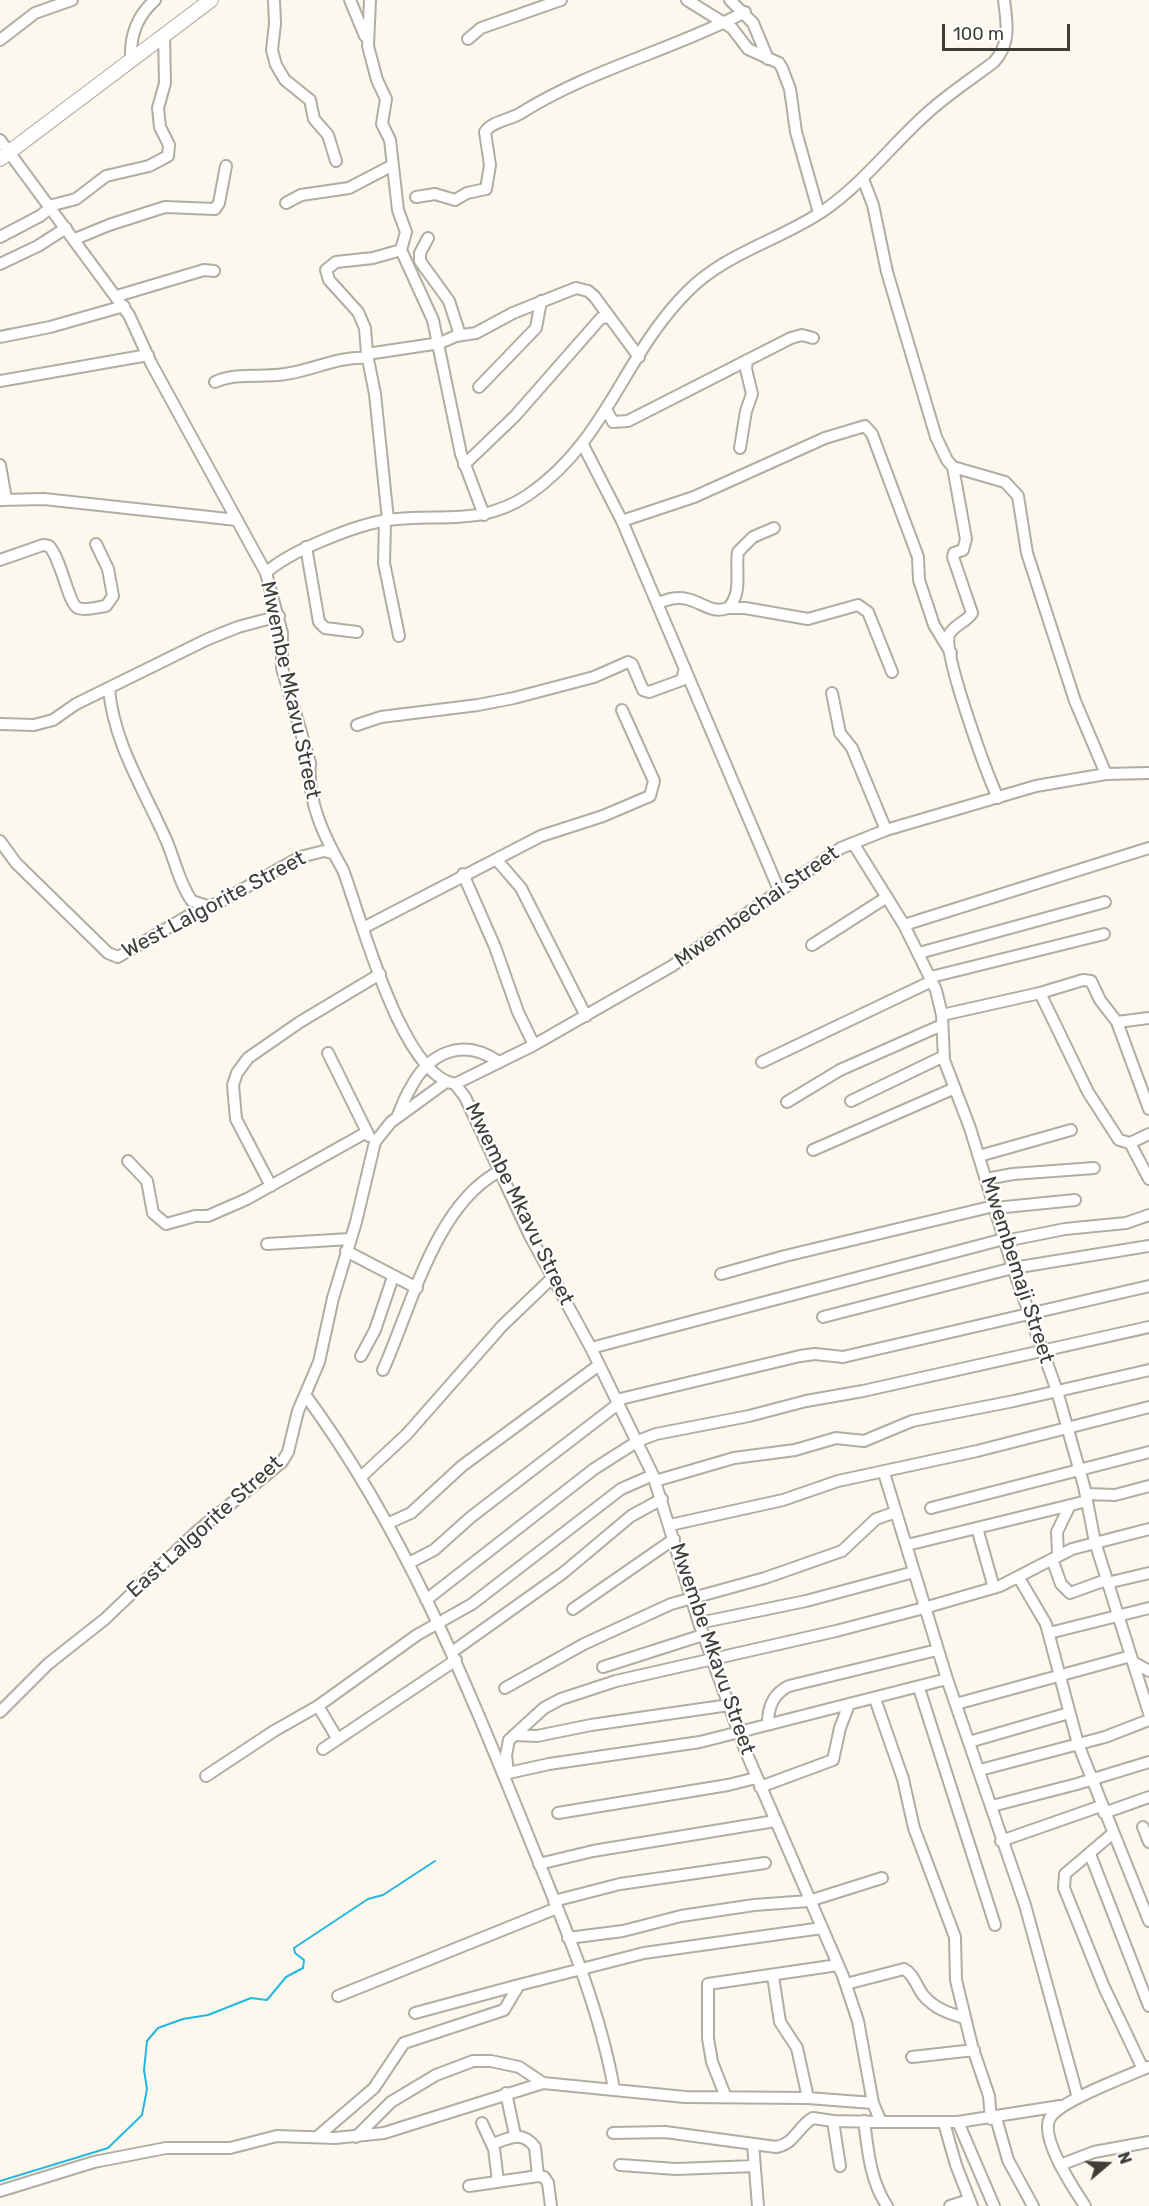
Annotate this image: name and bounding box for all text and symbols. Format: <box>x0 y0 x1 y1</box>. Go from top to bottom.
scale bar <box>945 12 1072 50</box>
text: 100 m <box>953 23 1004 45</box>
street label: Mwembe Mkavu Street <box>255 579 325 801</box>
street label: Mwembechai Street <box>670 841 844 973</box>
street label: West Lalgorite Street <box>118 846 310 964</box>
street label: Mwembe Mkavu Street <box>459 1099 579 1309</box>
street label: Mwembemaji Street <box>975 1174 1059 1366</box>
street label: East Lalgorite Street <box>122 1451 288 1603</box>
street label: Mwembe Mkavu Street <box>664 1540 760 1758</box>
north arrow <box>1077 2134 1137 2194</box>
text: N <box>1114 2149 1135 2167</box>

